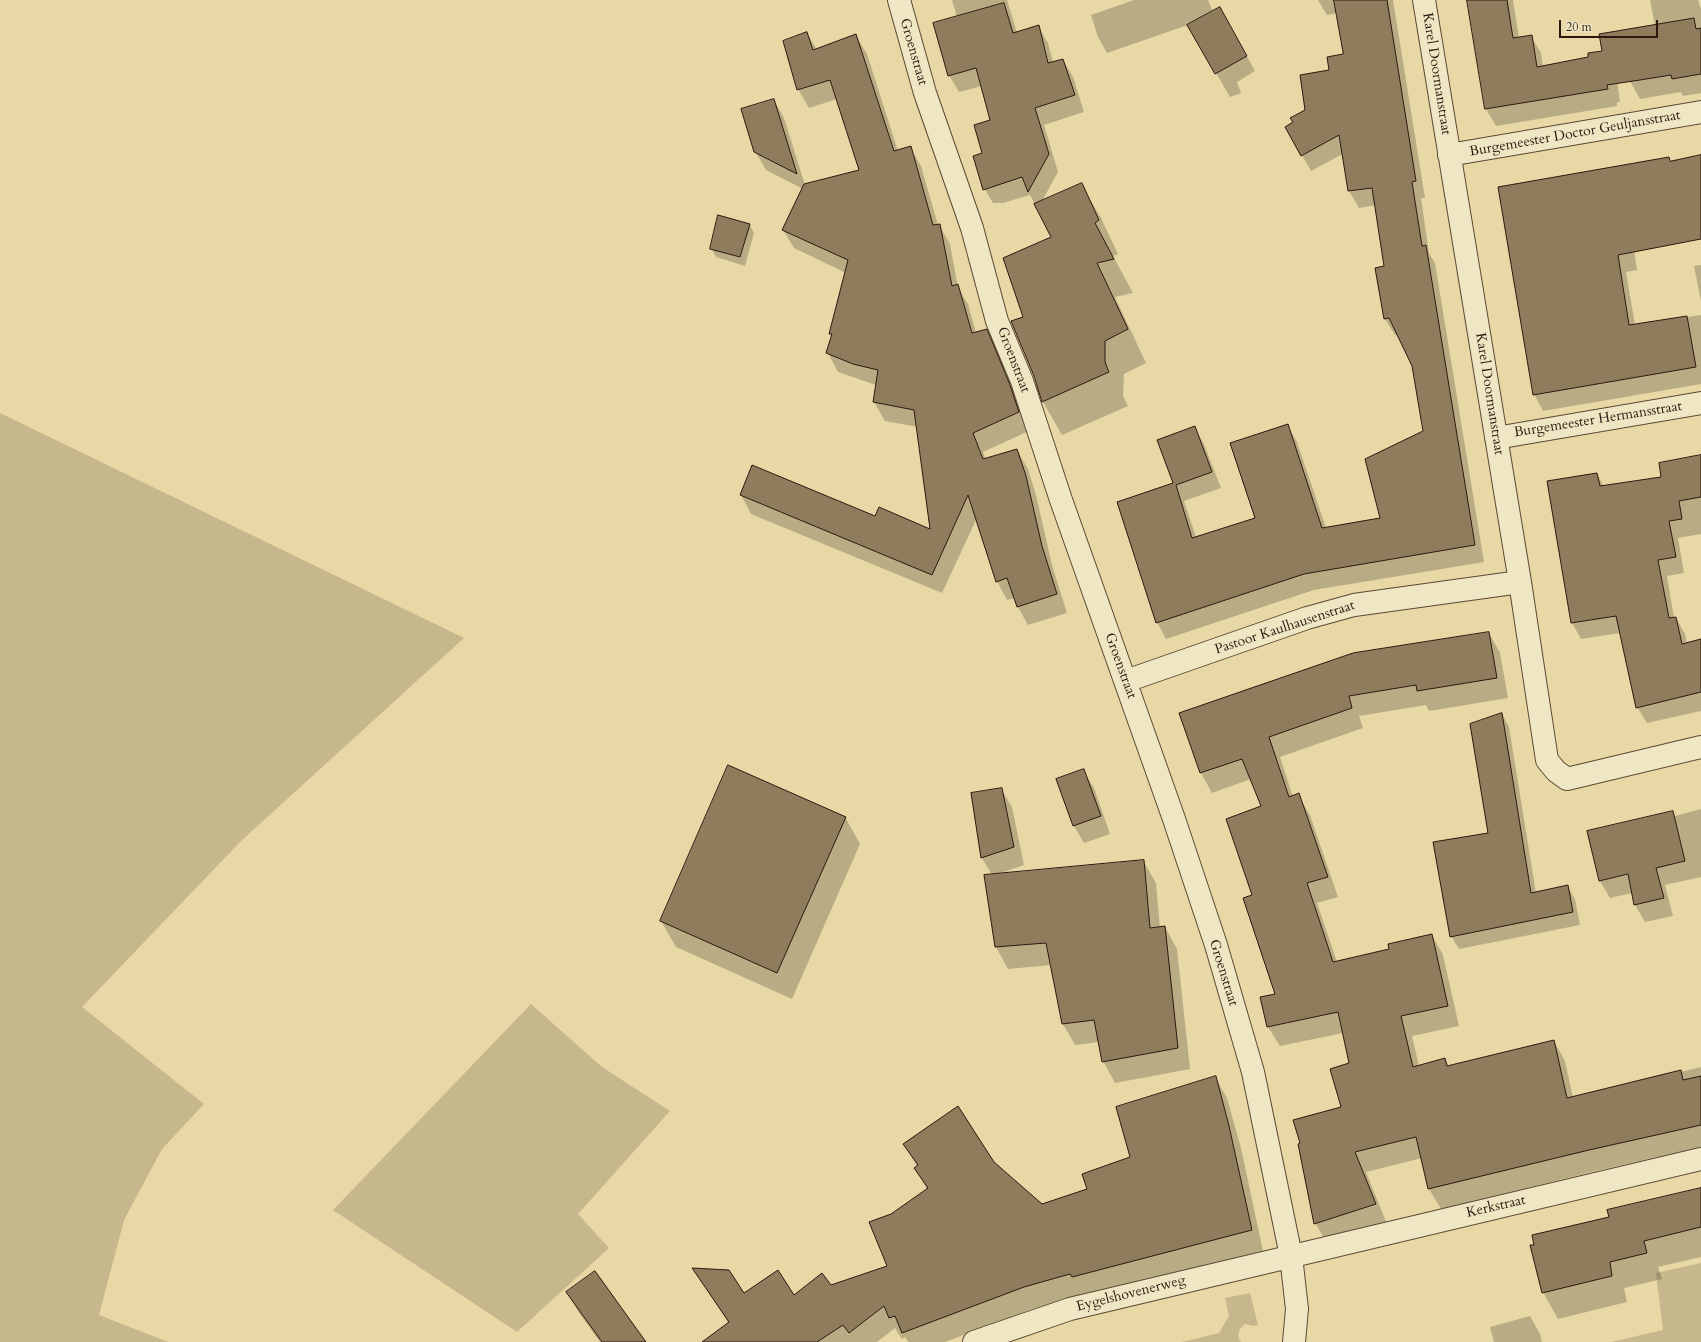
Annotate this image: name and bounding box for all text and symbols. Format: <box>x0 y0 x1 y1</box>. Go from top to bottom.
street label: Karel Doormanstraat <box>1418 12 1454 136</box>
scale bar <box>1561 12 1660 38</box>
street label: Groenstraat <box>895 17 931 87</box>
text: 20 m <box>1566 19 1592 35</box>
street label: Burgemeester Doctor Geuljansstraat <box>1468 107 1682 161</box>
street label: Groenstraat <box>993 325 1033 395</box>
street label: Karel Doormanstraat <box>1471 332 1507 456</box>
street label: Burgemeester Hermansstraat <box>1513 398 1683 442</box>
street label: Pastoor Kaulhausenstraat <box>1213 597 1357 659</box>
street label: Groenstraat <box>1100 631 1140 701</box>
street label: Groenstraat <box>1205 938 1241 1008</box>
street label: Kerkstraat <box>1465 1192 1527 1222</box>
street label: Eygelshovenerweg <box>1075 1272 1187 1316</box>

